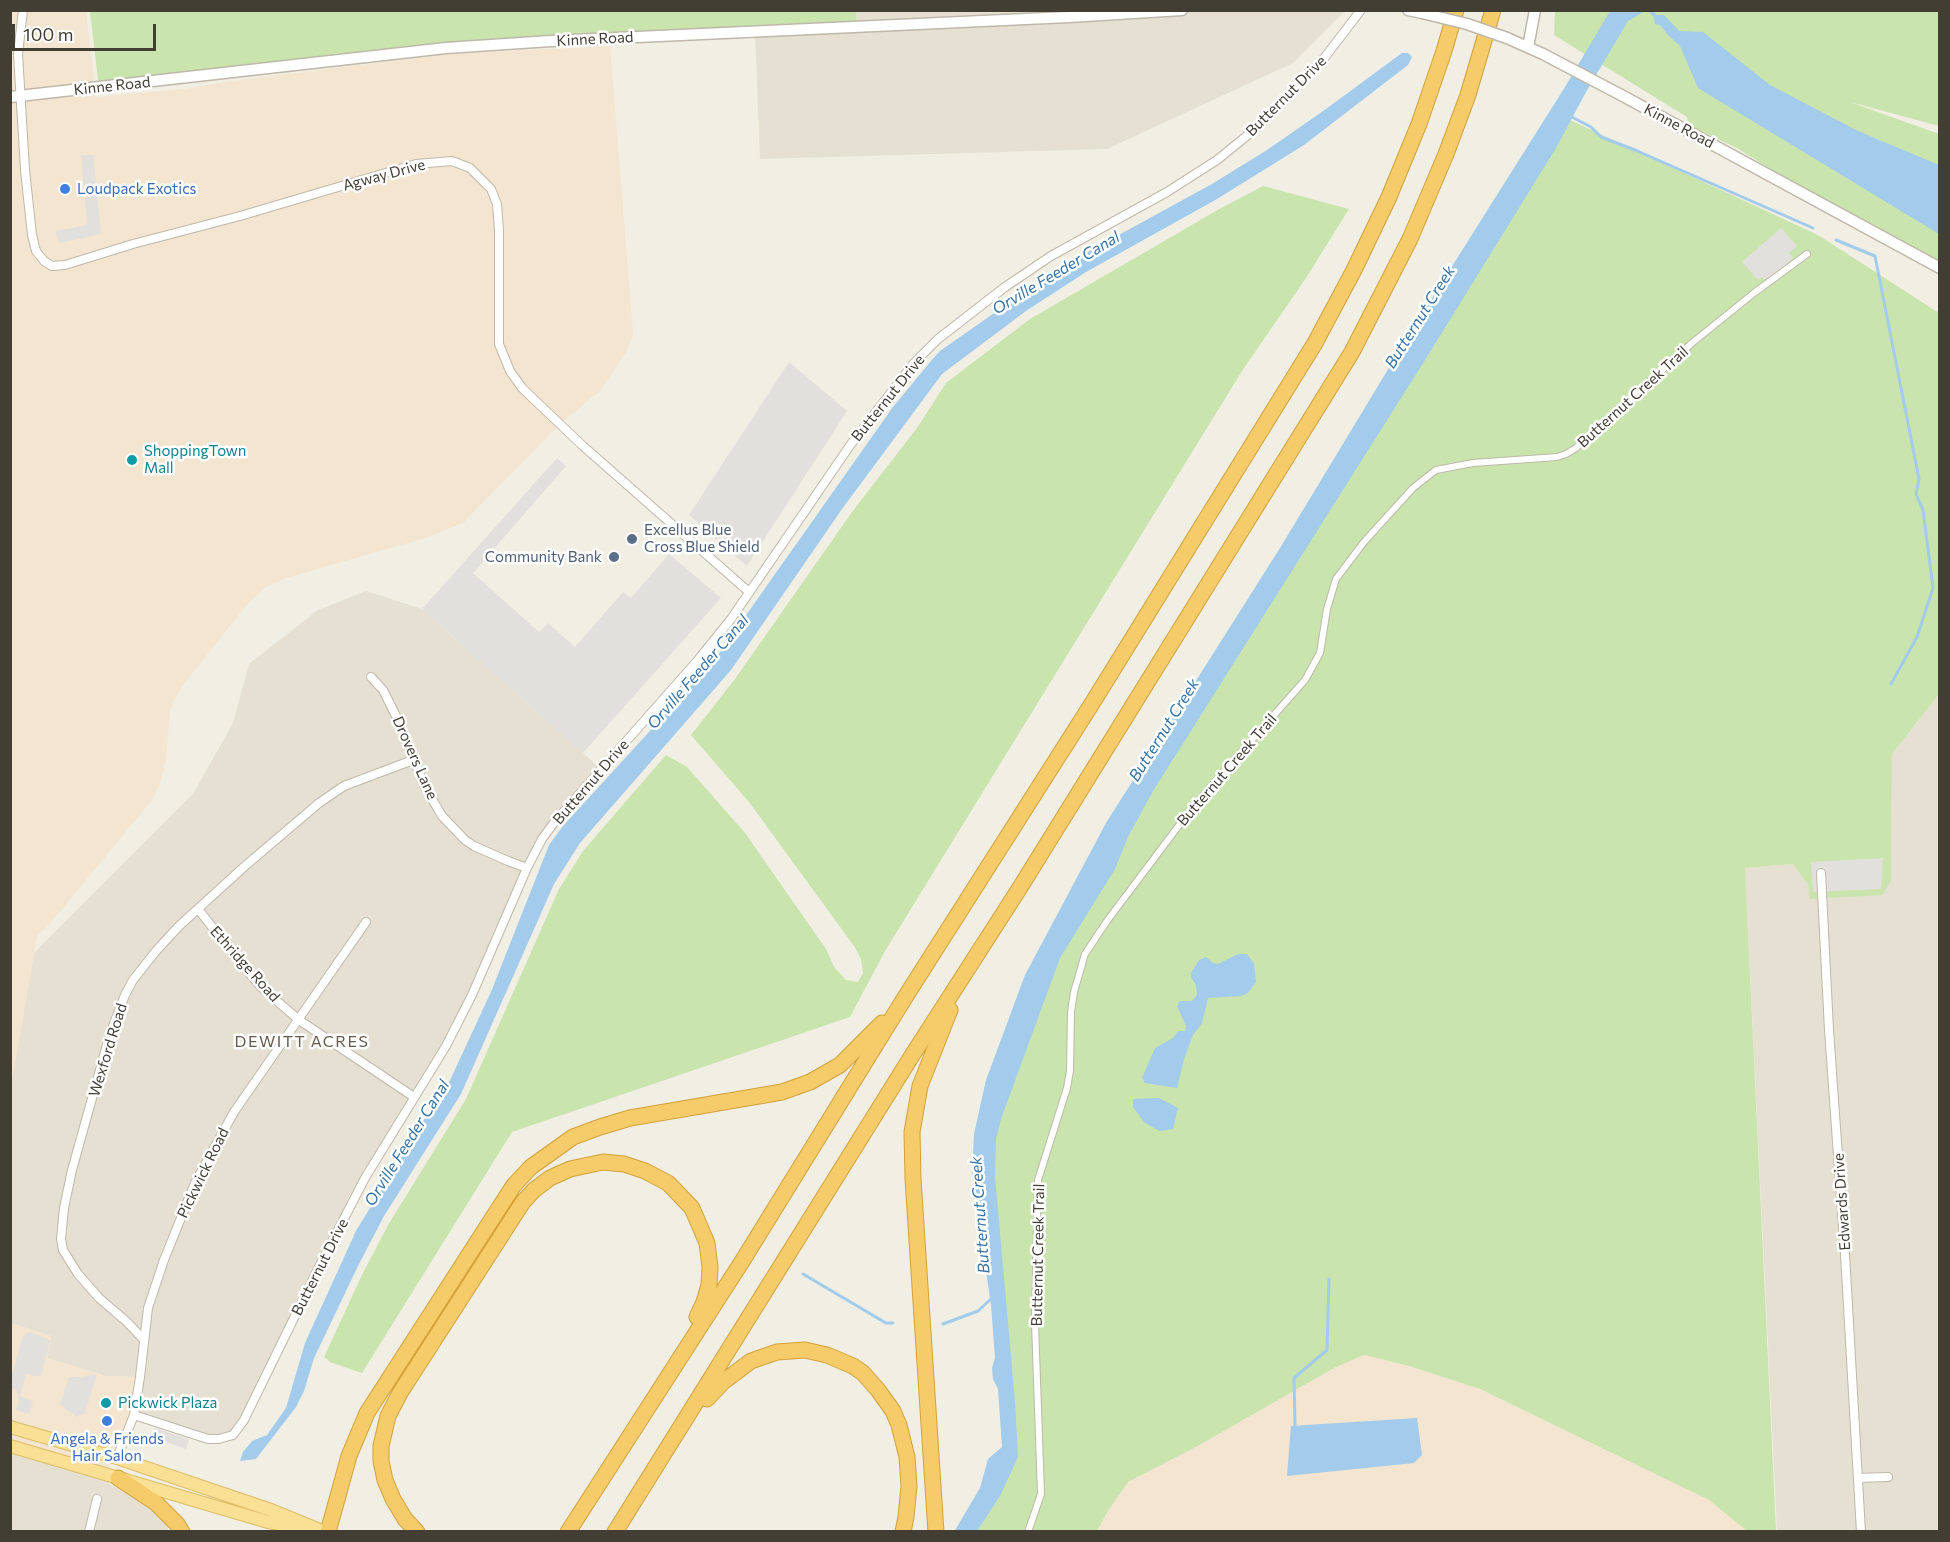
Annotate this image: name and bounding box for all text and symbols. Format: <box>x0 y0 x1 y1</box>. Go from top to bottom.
scale bar <box>15 12 159 50</box>
text: 100 m <box>23 23 73 45</box>
street label: Kinne Road <box>556 28 634 50</box>
street label: Butternut Drive <box>1242 52 1330 140</box>
street label: Kinne Road <box>73 73 151 99</box>
street label: Kinne Road <box>1641 100 1717 152</box>
street label: Agway Drive <box>341 155 427 195</box>
place label: Loudpack Exotics <box>77 180 196 198</box>
marker: Loudpack Exotics <box>58 182 72 196</box>
water label: Orville Feeder Canal <box>989 227 1123 319</box>
water label: Butternut Creek <box>1381 262 1459 372</box>
street label: Butternut Creek Trail <box>1574 343 1692 451</box>
street label: Butternut Drive <box>848 351 928 445</box>
place label: ShoppingTown Mall <box>144 442 246 477</box>
marker: ShoppingTown Mall <box>125 453 139 467</box>
place label: Excellus Blue Cross Blue Shield <box>644 521 760 556</box>
marker: Excellus Blue Cross Blue Shield <box>625 532 639 546</box>
place label: Community Bank <box>485 548 602 566</box>
marker: Community Bank <box>607 550 621 564</box>
water label: Orville Feeder Canal <box>643 611 753 733</box>
water label: Butternut Creek <box>1125 675 1203 785</box>
street label: Butternut Creek Trail <box>1173 710 1281 830</box>
street label: Drovers Lane <box>389 714 441 802</box>
street label: Butternut Drive <box>549 736 633 828</box>
street label: Ethridge Road <box>206 922 284 1006</box>
street label: Wexford Road <box>85 1001 131 1099</box>
district label: DEWITT ACRES <box>235 1032 369 1052</box>
water label: Orville Feeder Canal <box>360 1076 454 1210</box>
street label: Pickwick Road <box>173 1125 233 1221</box>
street label: Edwards Drive <box>1830 1153 1854 1251</box>
water label: Butternut Creek <box>966 1156 994 1274</box>
street label: Butternut Creek Trail <box>1028 1184 1048 1326</box>
street label: Butternut Drive <box>288 1216 352 1318</box>
place label: Pickwick Plaza <box>118 1394 217 1412</box>
marker: Pickwick Plaza <box>99 1396 113 1410</box>
marker: Angela & Friends Hair Salon <box>100 1414 114 1428</box>
place label: Angela & Friends Hair Salon <box>50 1430 164 1465</box>

